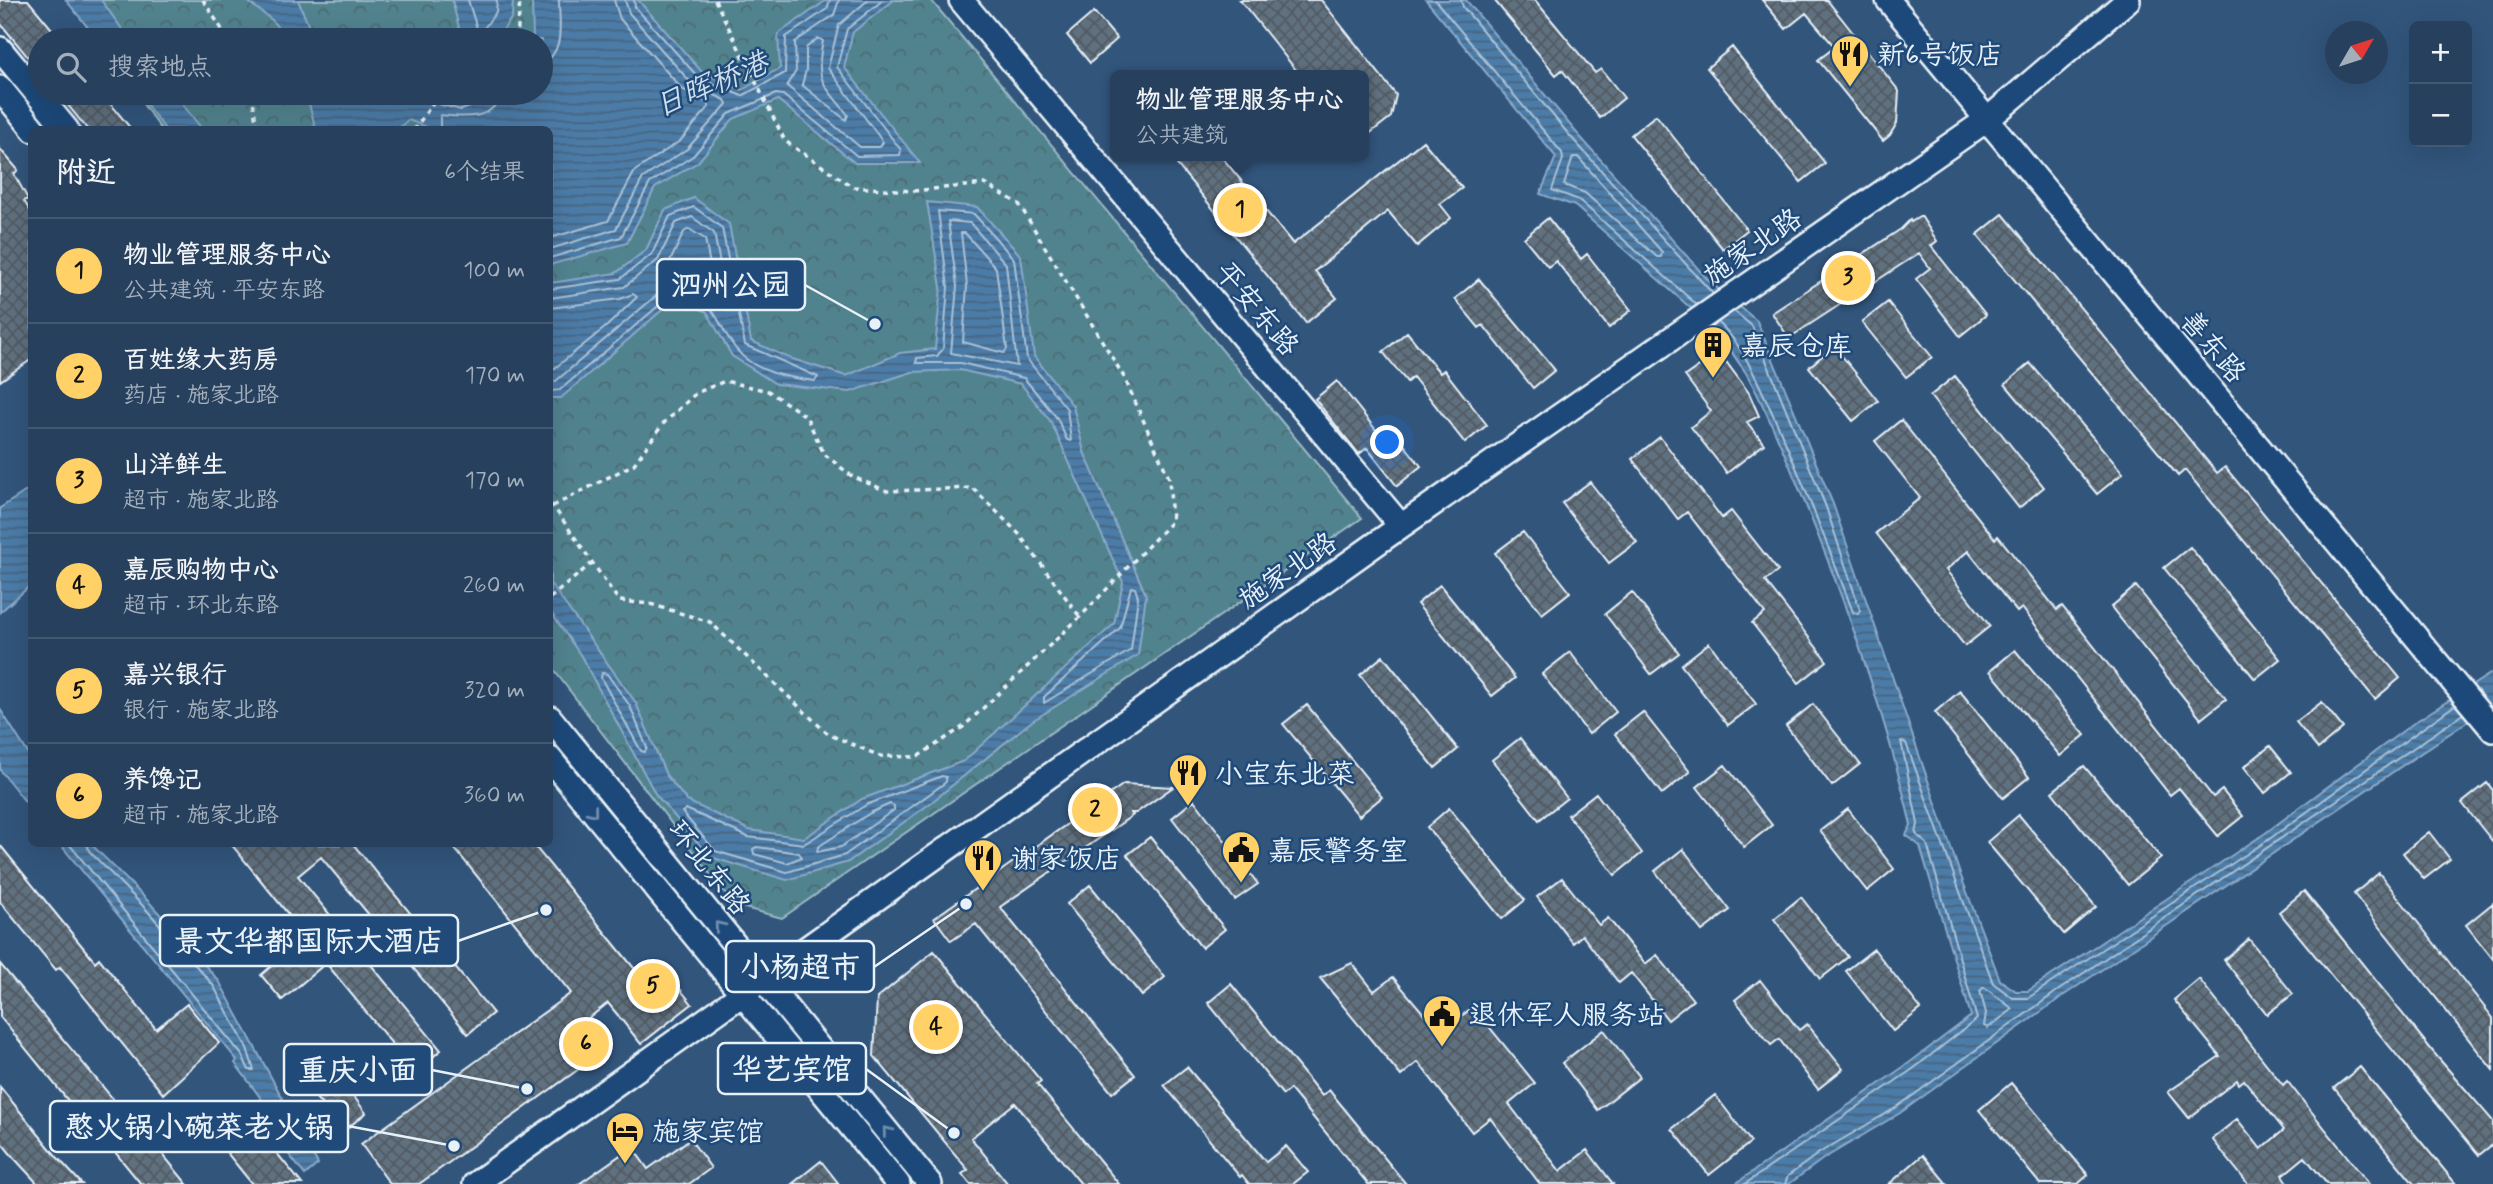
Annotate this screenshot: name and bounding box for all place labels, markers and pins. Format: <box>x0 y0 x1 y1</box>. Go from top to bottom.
restaurant icon: 新6号饭店 <box>1829 33 1871 88</box>
place label: 新6号饭店 <box>1877 38 2003 75</box>
pin: 1 <box>1217 184 1263 236</box>
pin: 3 <box>1825 252 1871 304</box>
callout: 泗州公园 <box>657 259 805 310</box>
building icon: 嘉辰仓库 <box>1692 324 1734 379</box>
place label: 嘉辰仓库 <box>1740 329 1852 366</box>
restaurant icon: 小宝东北菜 <box>1167 752 1209 807</box>
place label: 小宝东北菜 <box>1215 757 1355 794</box>
pin: 2 <box>1072 784 1118 836</box>
public building icon: 嘉辰警务室 <box>1220 829 1262 884</box>
place label: 嘉辰警务室 <box>1268 834 1408 871</box>
restaurant icon: 谢家饭店 <box>962 837 1004 892</box>
place label: 谢家饭店 <box>1010 842 1122 879</box>
callout: 景文华都国际大酒店 <box>160 915 458 966</box>
callout: 小杨超市 <box>726 941 874 992</box>
pin: 5 <box>630 960 676 1012</box>
public building icon: 退休军人服务站 <box>1421 993 1463 1048</box>
place label: 退休军人服务站 <box>1469 998 1665 1035</box>
pin: 4 <box>913 1001 959 1053</box>
pin: 6 <box>563 1018 609 1070</box>
callout: 华艺宾馆 <box>718 1043 866 1094</box>
callout: 重庆小面 <box>284 1044 432 1095</box>
callout: 憨火锅小碗菜老火锅 <box>50 1101 348 1152</box>
hotel icon: 施家宾馆 <box>604 1110 646 1165</box>
place label: 施家宾馆 <box>652 1115 764 1152</box>

